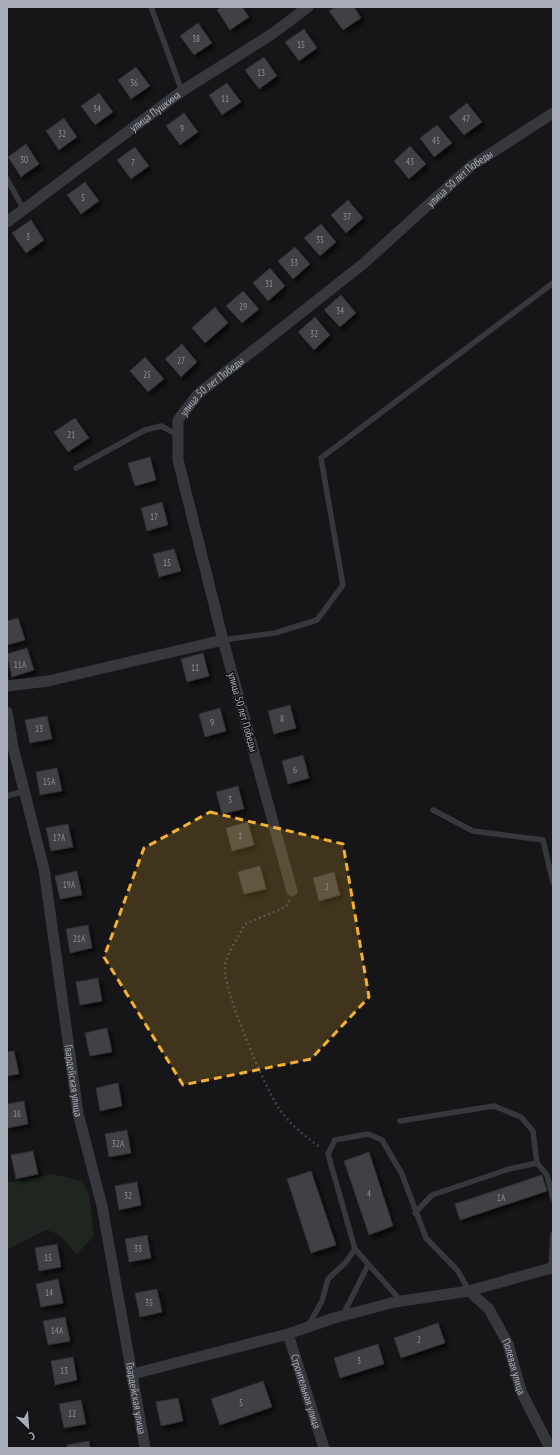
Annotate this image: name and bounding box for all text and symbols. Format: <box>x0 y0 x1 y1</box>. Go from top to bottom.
house number: 38 <box>192 33 200 44</box>
house number: 15 <box>297 39 305 50</box>
house number: 13 <box>257 67 265 78</box>
house number: 36 <box>130 77 138 88</box>
street label: улица Пушкина <box>127 88 183 135</box>
house number: 11 <box>221 93 229 104</box>
house number: 34 <box>93 103 101 114</box>
house number: 47 <box>462 113 470 124</box>
house number: 9 <box>180 123 184 134</box>
house number: 32 <box>58 128 66 139</box>
house number: 45 <box>432 135 440 146</box>
street label: улица 50 лет Победы <box>424 147 496 210</box>
house number: 30 <box>20 154 28 165</box>
house number: 43 <box>406 156 414 167</box>
house number: 7 <box>131 157 135 168</box>
house number: 5 <box>81 192 85 203</box>
house number: 37 <box>343 211 351 222</box>
house number: 3 <box>26 231 30 242</box>
house number: 35 <box>316 234 324 245</box>
house number: 33 <box>290 257 298 268</box>
house number: 31 <box>265 278 273 289</box>
house number: 29 <box>239 301 247 312</box>
house number: 34 <box>336 305 344 316</box>
house number: 32 <box>310 328 318 339</box>
street label: улица 50 лет Победы <box>177 353 247 419</box>
house number: 27 <box>177 355 185 366</box>
house number: 25 <box>143 369 151 380</box>
house number: 21 <box>67 429 75 440</box>
house number: 17 <box>150 511 158 522</box>
house number: 15 <box>163 557 171 568</box>
house number: 11А <box>14 659 27 670</box>
house number: 11 <box>191 662 199 673</box>
street label: улица 50 лет Победы <box>225 671 261 753</box>
house number: 8 <box>280 713 284 724</box>
house number: 9 <box>210 717 214 728</box>
house number: 13 <box>35 723 43 734</box>
house number: 6 <box>293 764 297 775</box>
house number: 15А <box>43 776 56 787</box>
house number: 3 <box>228 794 232 805</box>
house number: 1 <box>238 830 242 841</box>
house number: 17А <box>53 832 66 843</box>
house number: 19А <box>63 879 76 890</box>
house number: 2 <box>325 881 329 892</box>
house number: 21А <box>73 933 86 944</box>
street label: Гвардейская улица <box>62 1044 86 1118</box>
house number: 16 <box>13 1108 21 1119</box>
house number: 32А <box>112 1138 125 1149</box>
house number: 4 <box>367 1188 371 1199</box>
house number: 32 <box>124 1190 132 1201</box>
house number: 1А <box>497 1192 506 1203</box>
house number: 33 <box>134 1243 142 1254</box>
house number: 15 <box>44 1252 52 1263</box>
house number: 14 <box>45 1287 53 1298</box>
house number: 35 <box>145 1297 153 1308</box>
house number: 14А <box>51 1325 64 1336</box>
house number: 2 <box>417 1334 421 1345</box>
street label: Полевая улица <box>499 1336 529 1397</box>
street label: Строительная улица <box>288 1352 324 1430</box>
house number: 3 <box>357 1355 361 1366</box>
street label: Гвардейская улица <box>123 1361 149 1435</box>
house number: 13 <box>60 1365 68 1376</box>
house number: 5 <box>239 1397 243 1408</box>
north arrow <box>8 1407 48 1447</box>
house number: 12 <box>68 1408 76 1419</box>
text: С <box>27 1429 37 1443</box>

